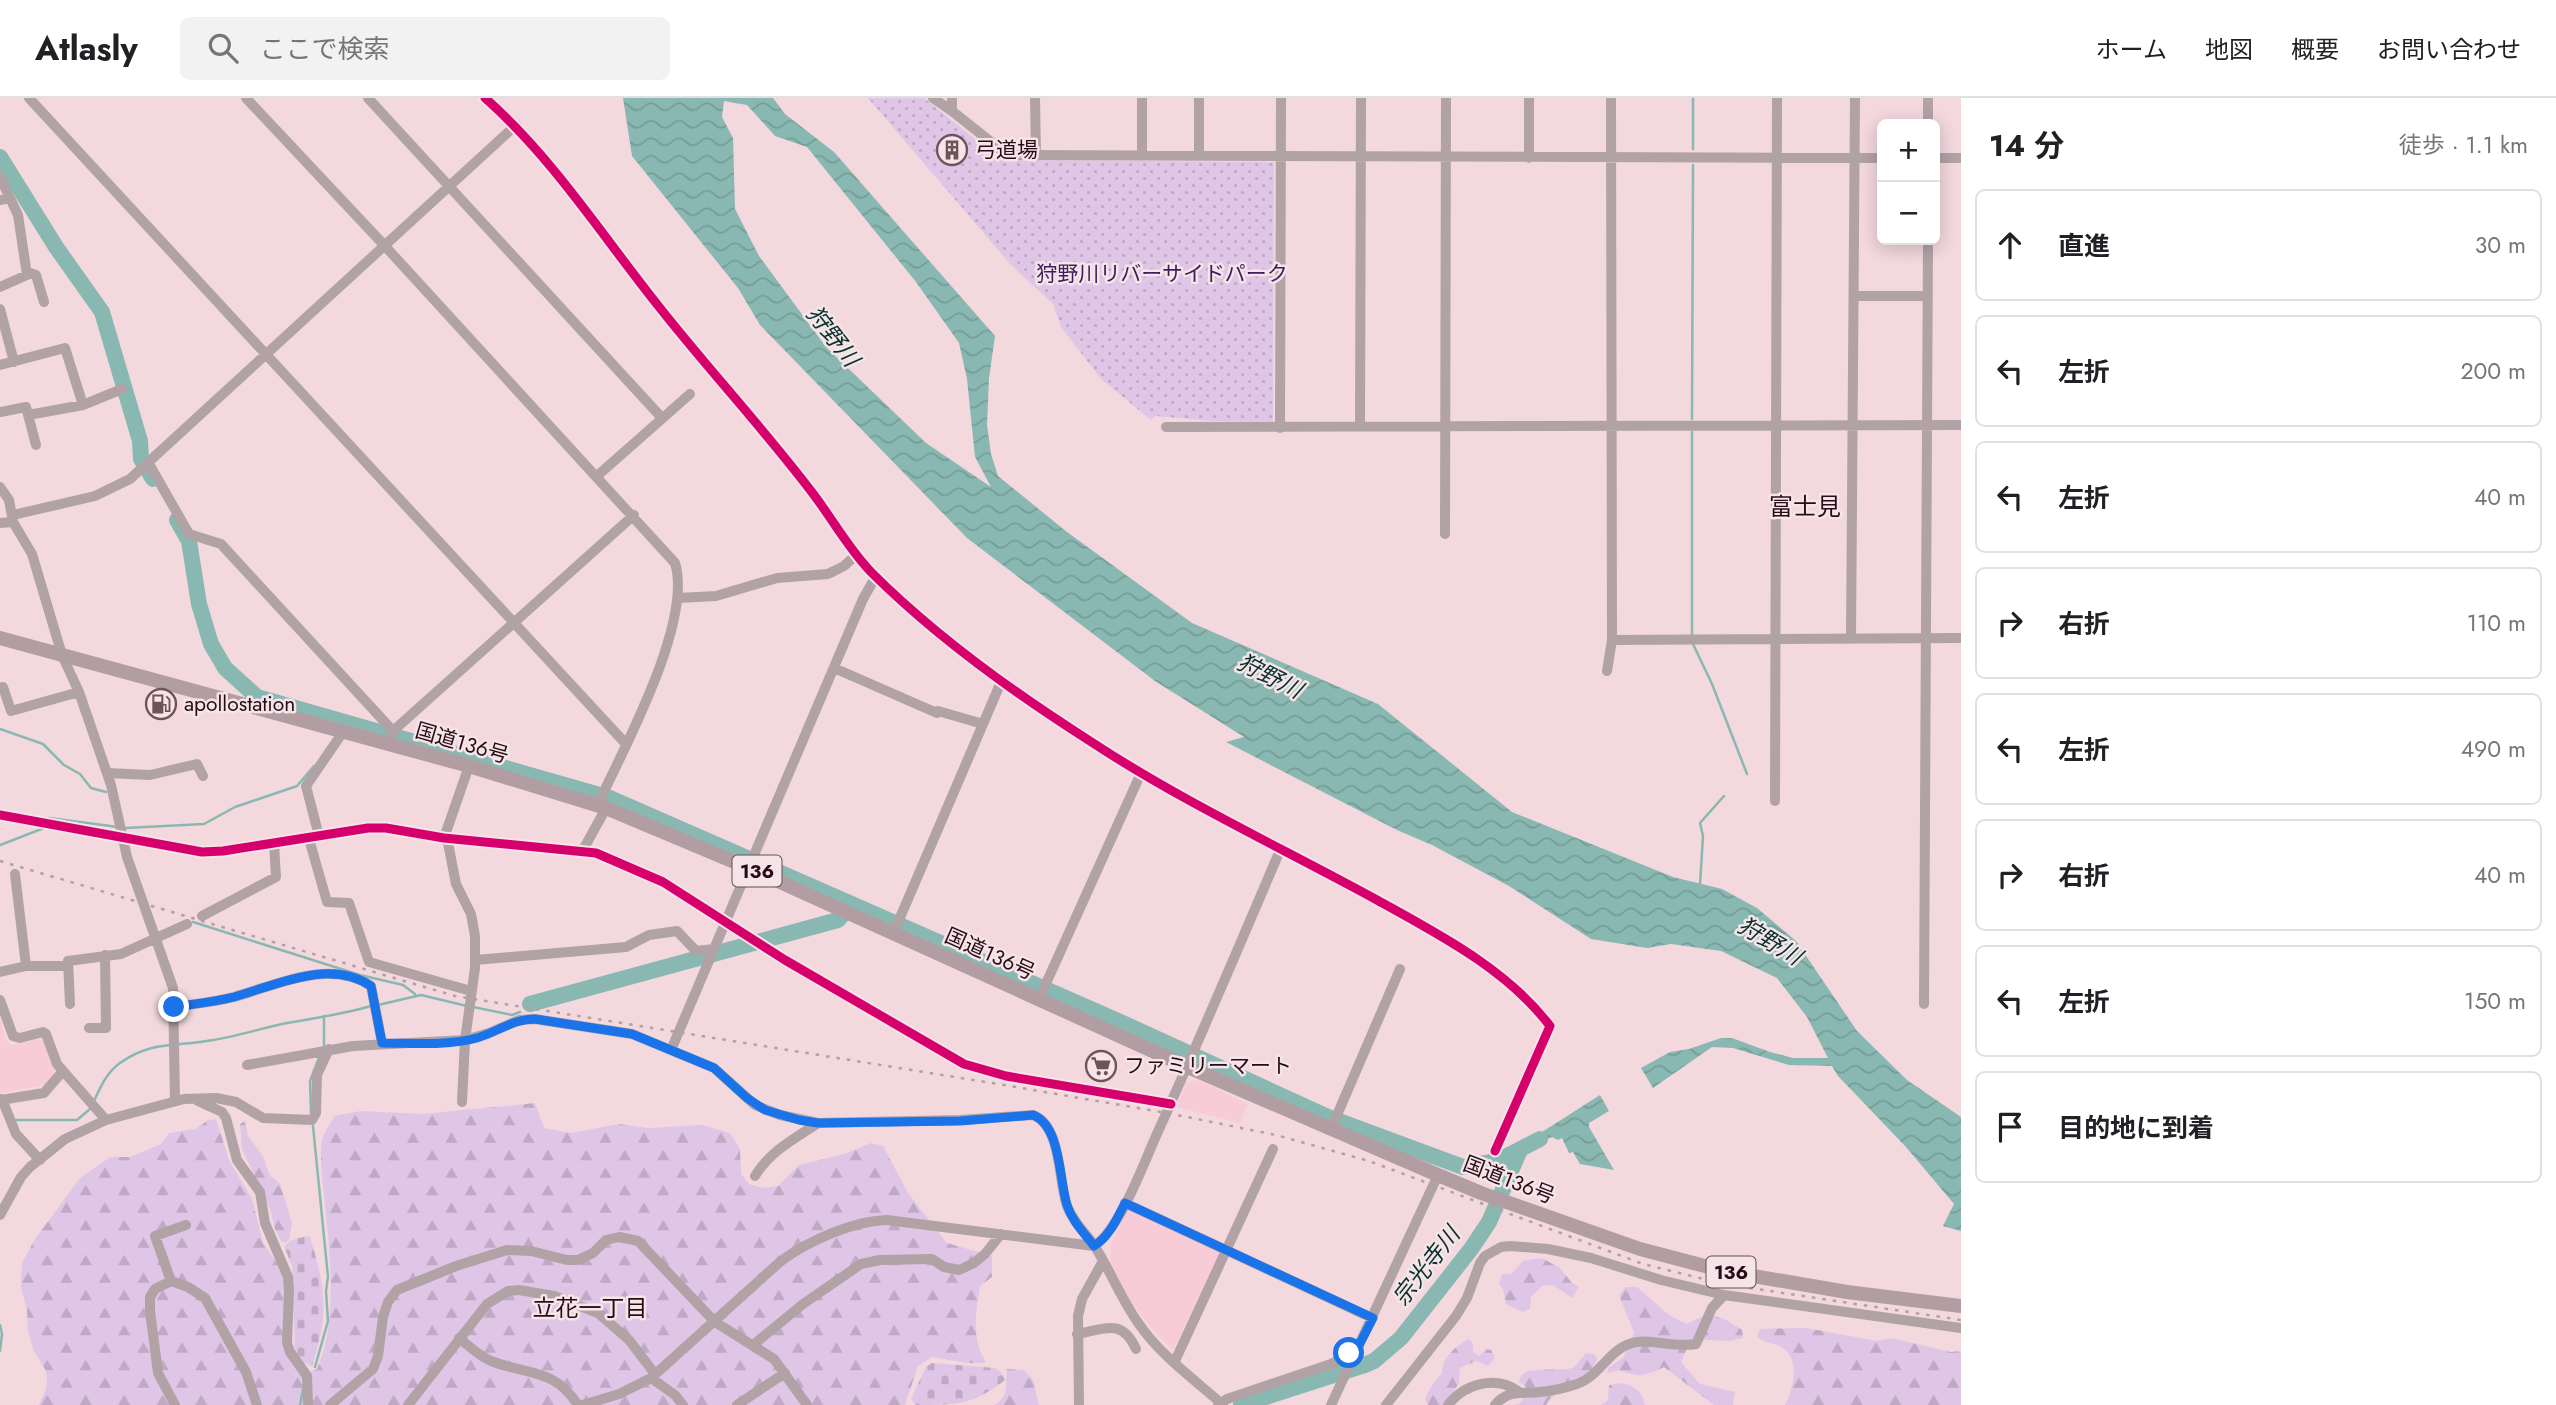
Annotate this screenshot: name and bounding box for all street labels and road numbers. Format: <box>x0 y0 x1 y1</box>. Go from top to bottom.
street label: 国道136号 <box>412 715 512 771</box>
road number: 136 <box>732 856 782 886</box>
street label: 国道136号 <box>940 921 1040 987</box>
street label: 国道136号 <box>1459 1149 1559 1211</box>
road number: 136 <box>1706 1256 1756 1288</box>

